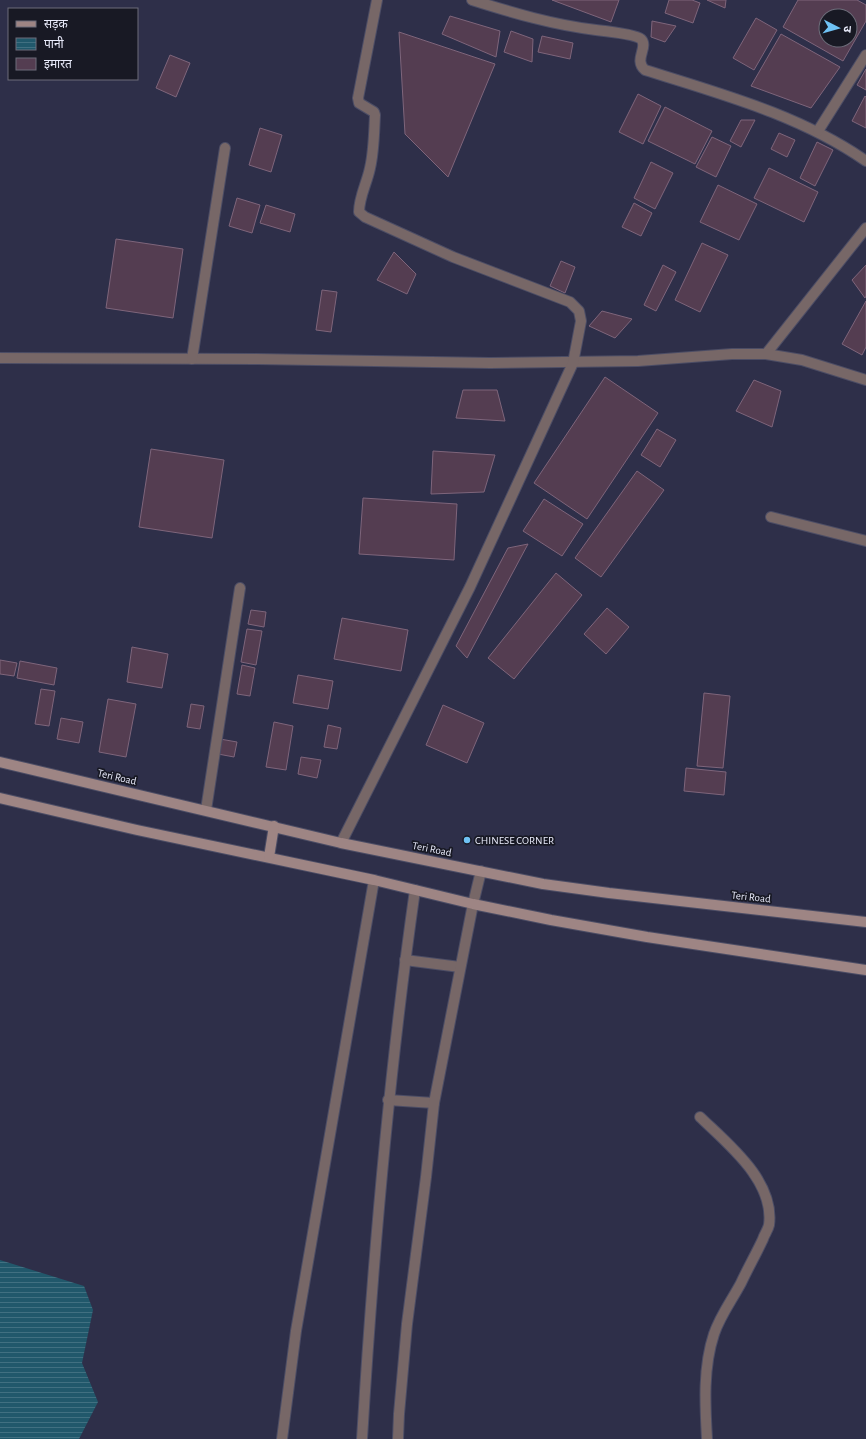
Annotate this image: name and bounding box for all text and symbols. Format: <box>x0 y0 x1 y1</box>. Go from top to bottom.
legend <box>8 8 138 80</box>
north arrow <box>818 8 858 48</box>
text: सड़क <box>44 18 69 31</box>
text: उ <box>842 25 853 33</box>
text: पानी <box>44 36 65 50</box>
text: इमारत <box>44 58 73 71</box>
street label: Teri Road <box>96 767 138 787</box>
marker: CHINESE CORNER <box>462 835 472 845</box>
place label: CHINESE CORNER <box>475 835 554 846</box>
street label: Teri Road <box>411 840 453 858</box>
street label: Teri Road <box>731 889 772 905</box>

